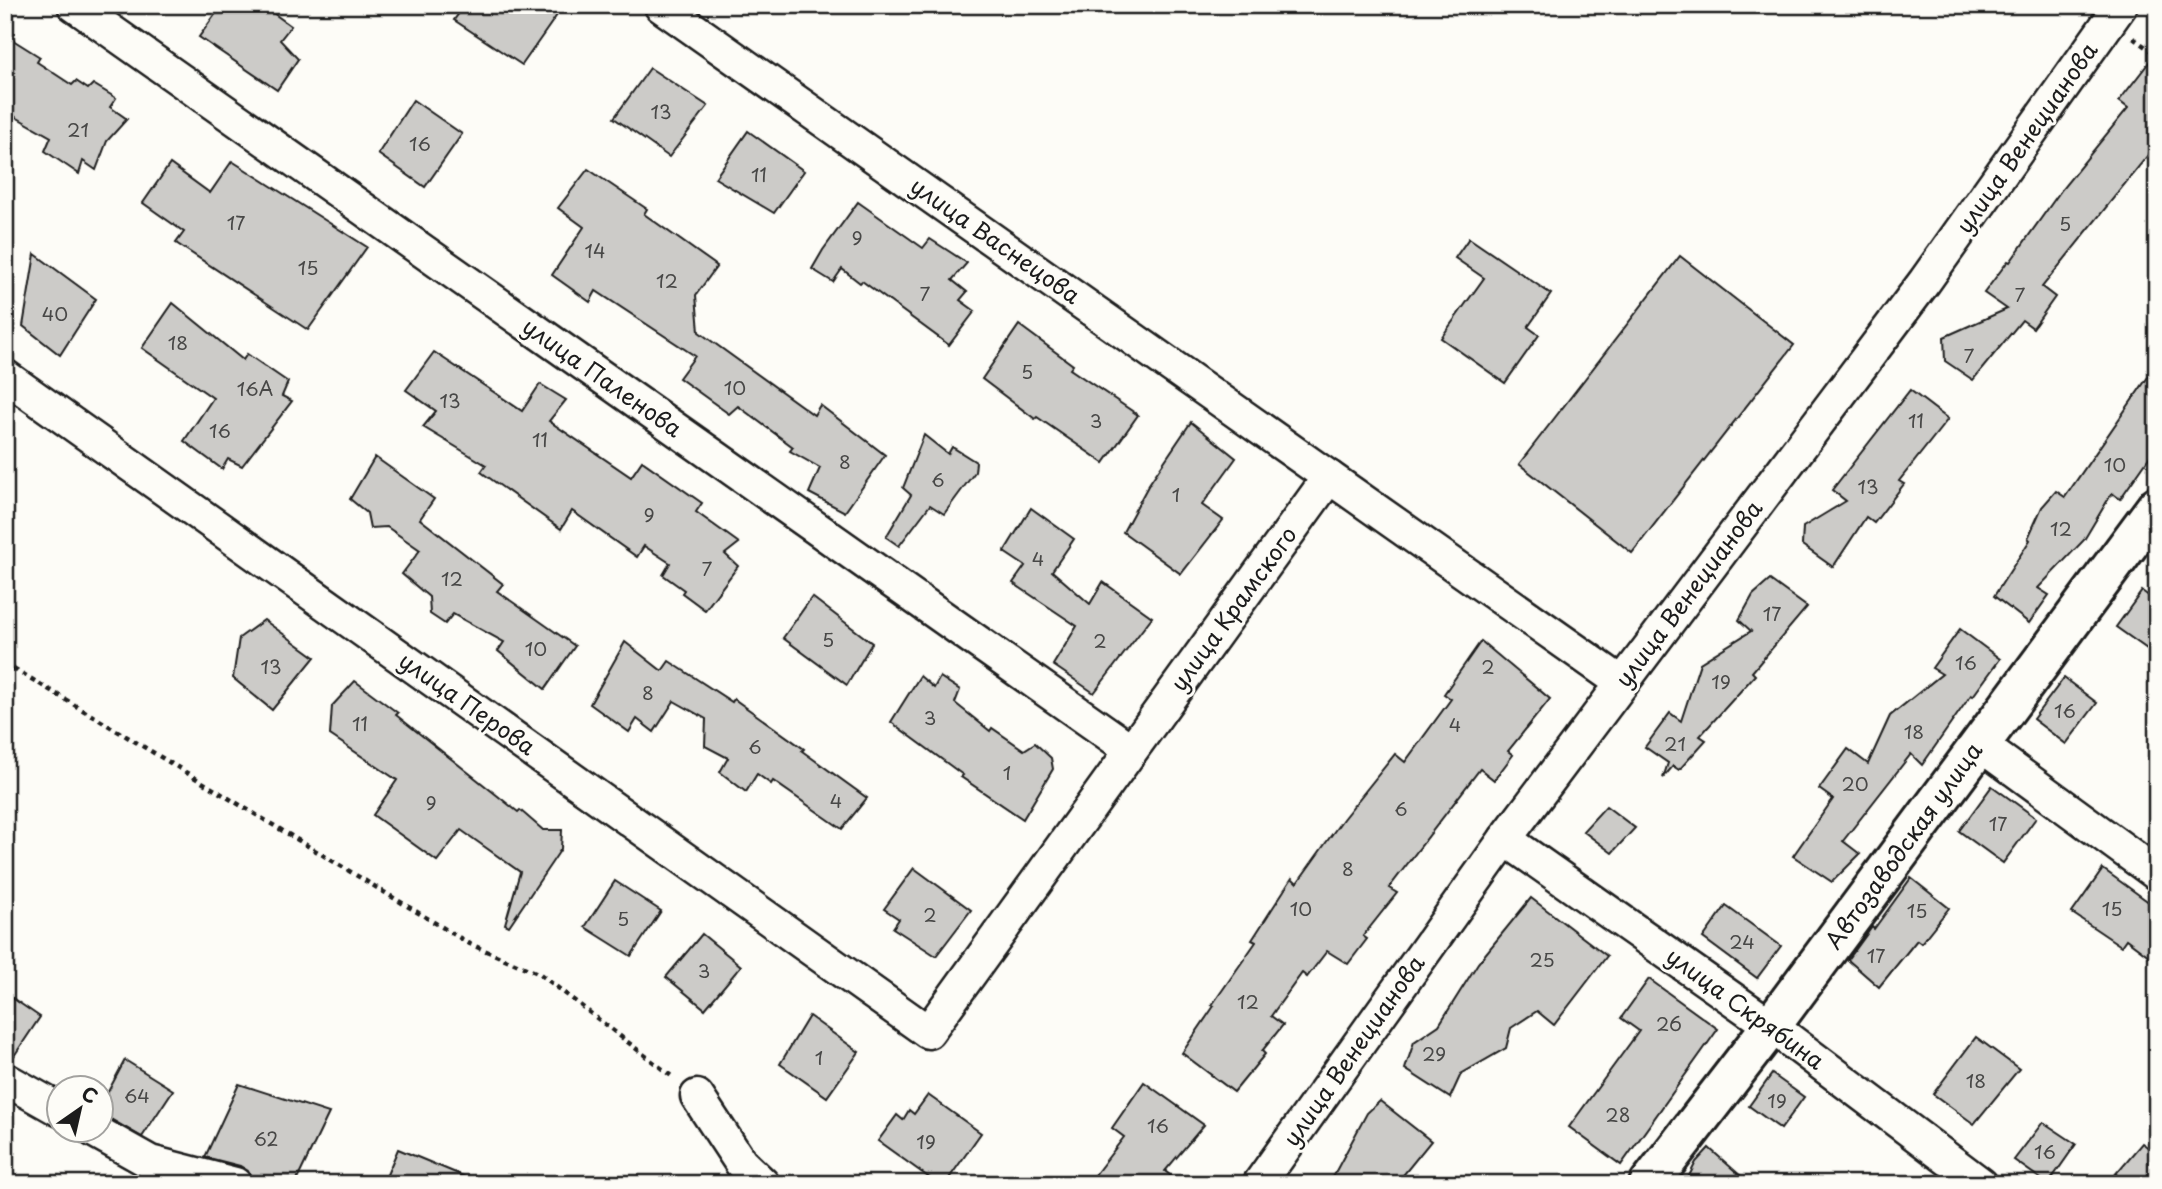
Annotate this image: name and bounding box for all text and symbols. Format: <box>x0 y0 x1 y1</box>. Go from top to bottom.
street label: улица Венецианова <box>1946 34 2106 240</box>
house number: 13 <box>650 97 672 125</box>
house number: 21 <box>67 115 89 143</box>
house number: 16 <box>409 129 431 157</box>
house number: 11 <box>751 160 767 188</box>
street label: улица Васнецова <box>904 168 1089 312</box>
house number: 17 <box>227 208 245 236</box>
house number: 5 <box>2059 209 2071 237</box>
house number: 9 <box>851 223 863 251</box>
house number: 14 <box>584 236 606 264</box>
house number: 15 <box>298 253 318 281</box>
house number: 12 <box>656 266 678 294</box>
house number: 7 <box>920 279 931 307</box>
house number: 7 <box>2015 280 2026 308</box>
house number: 40 <box>42 299 68 327</box>
street label: улица Паленова <box>516 308 691 446</box>
house number: 18 <box>168 328 188 356</box>
house number: 7 <box>1964 341 1975 369</box>
house number: 5 <box>1021 357 1033 385</box>
house number: 10 <box>724 373 746 401</box>
house number: 16А <box>237 374 273 402</box>
house number: 13 <box>439 386 461 414</box>
house number: 3 <box>1090 406 1102 434</box>
house number: 11 <box>1908 406 1924 434</box>
house number: 16 <box>209 416 231 444</box>
house number: 11 <box>532 425 548 453</box>
house number: 8 <box>839 447 851 475</box>
house number: 10 <box>2104 450 2126 478</box>
house number: 6 <box>931 465 945 493</box>
house number: 13 <box>1857 472 1879 500</box>
house number: 1 <box>1172 480 1180 508</box>
street label: улица Венецианова <box>1606 491 1770 694</box>
house number: 9 <box>643 500 655 528</box>
house number: 12 <box>2050 514 2072 542</box>
street label: улица Крамского <box>1161 518 1305 698</box>
house number: 4 <box>1032 544 1044 572</box>
house number: 7 <box>702 554 713 582</box>
house number: 12 <box>441 564 463 592</box>
house number: 17 <box>1763 599 1781 627</box>
house number: 5 <box>822 625 834 653</box>
house number: 2 <box>1093 626 1107 654</box>
house number: 10 <box>525 634 547 662</box>
street label: улица Перова <box>392 643 544 763</box>
house number: 16 <box>1955 648 1977 676</box>
house number: 13 <box>260 652 282 680</box>
house number: 2 <box>1481 652 1495 680</box>
house number: 19 <box>1711 667 1731 695</box>
house number: 8 <box>642 678 654 706</box>
house number: 16 <box>2054 696 2076 724</box>
house number: 3 <box>924 703 936 731</box>
house number: 11 <box>352 709 368 737</box>
house number: 4 <box>1449 710 1461 738</box>
house number: 18 <box>1904 717 1924 745</box>
house number: 21 <box>1664 729 1686 757</box>
house number: 6 <box>748 732 762 760</box>
street label: Автозаводская улица <box>1816 734 1990 956</box>
house number: 1 <box>1003 758 1011 786</box>
house number: 20 <box>1841 769 1869 797</box>
house number: 4 <box>830 786 842 814</box>
house number: 9 <box>425 788 437 816</box>
house number: 6 <box>1394 794 1408 822</box>
house number: 17 <box>1989 809 2007 837</box>
house number: 8 <box>1342 854 1354 882</box>
house number: 10 <box>1290 894 1312 922</box>
house number: 15 <box>2102 894 2122 922</box>
house number: 15 <box>1907 896 1927 924</box>
house number: 2 <box>923 900 937 928</box>
house number: 5 <box>617 904 629 932</box>
house number: 24 <box>1729 927 1755 955</box>
street label: улица Скрябина <box>1659 938 1833 1078</box>
house number: 17 <box>1867 941 1885 969</box>
house number: 25 <box>1529 945 1555 973</box>
street label: улица Венецианова <box>1273 947 1433 1153</box>
house number: 3 <box>698 956 710 984</box>
house number: 12 <box>1237 987 1259 1015</box>
house number: 26 <box>1656 1009 1682 1037</box>
house number: 29 <box>1422 1039 1446 1067</box>
house number: 1 <box>815 1043 823 1071</box>
house number: 18 <box>1966 1066 1986 1094</box>
north arrow <box>46 1074 116 1144</box>
text: С <box>76 1078 104 1110</box>
house number: 64 <box>124 1081 150 1109</box>
house number: 19 <box>1767 1086 1787 1114</box>
house number: 28 <box>1605 1100 1631 1128</box>
house number: 16 <box>1147 1111 1169 1139</box>
house number: 62 <box>254 1124 278 1152</box>
house number: 19 <box>916 1127 936 1155</box>
house number: 16 <box>2034 1137 2056 1165</box>

